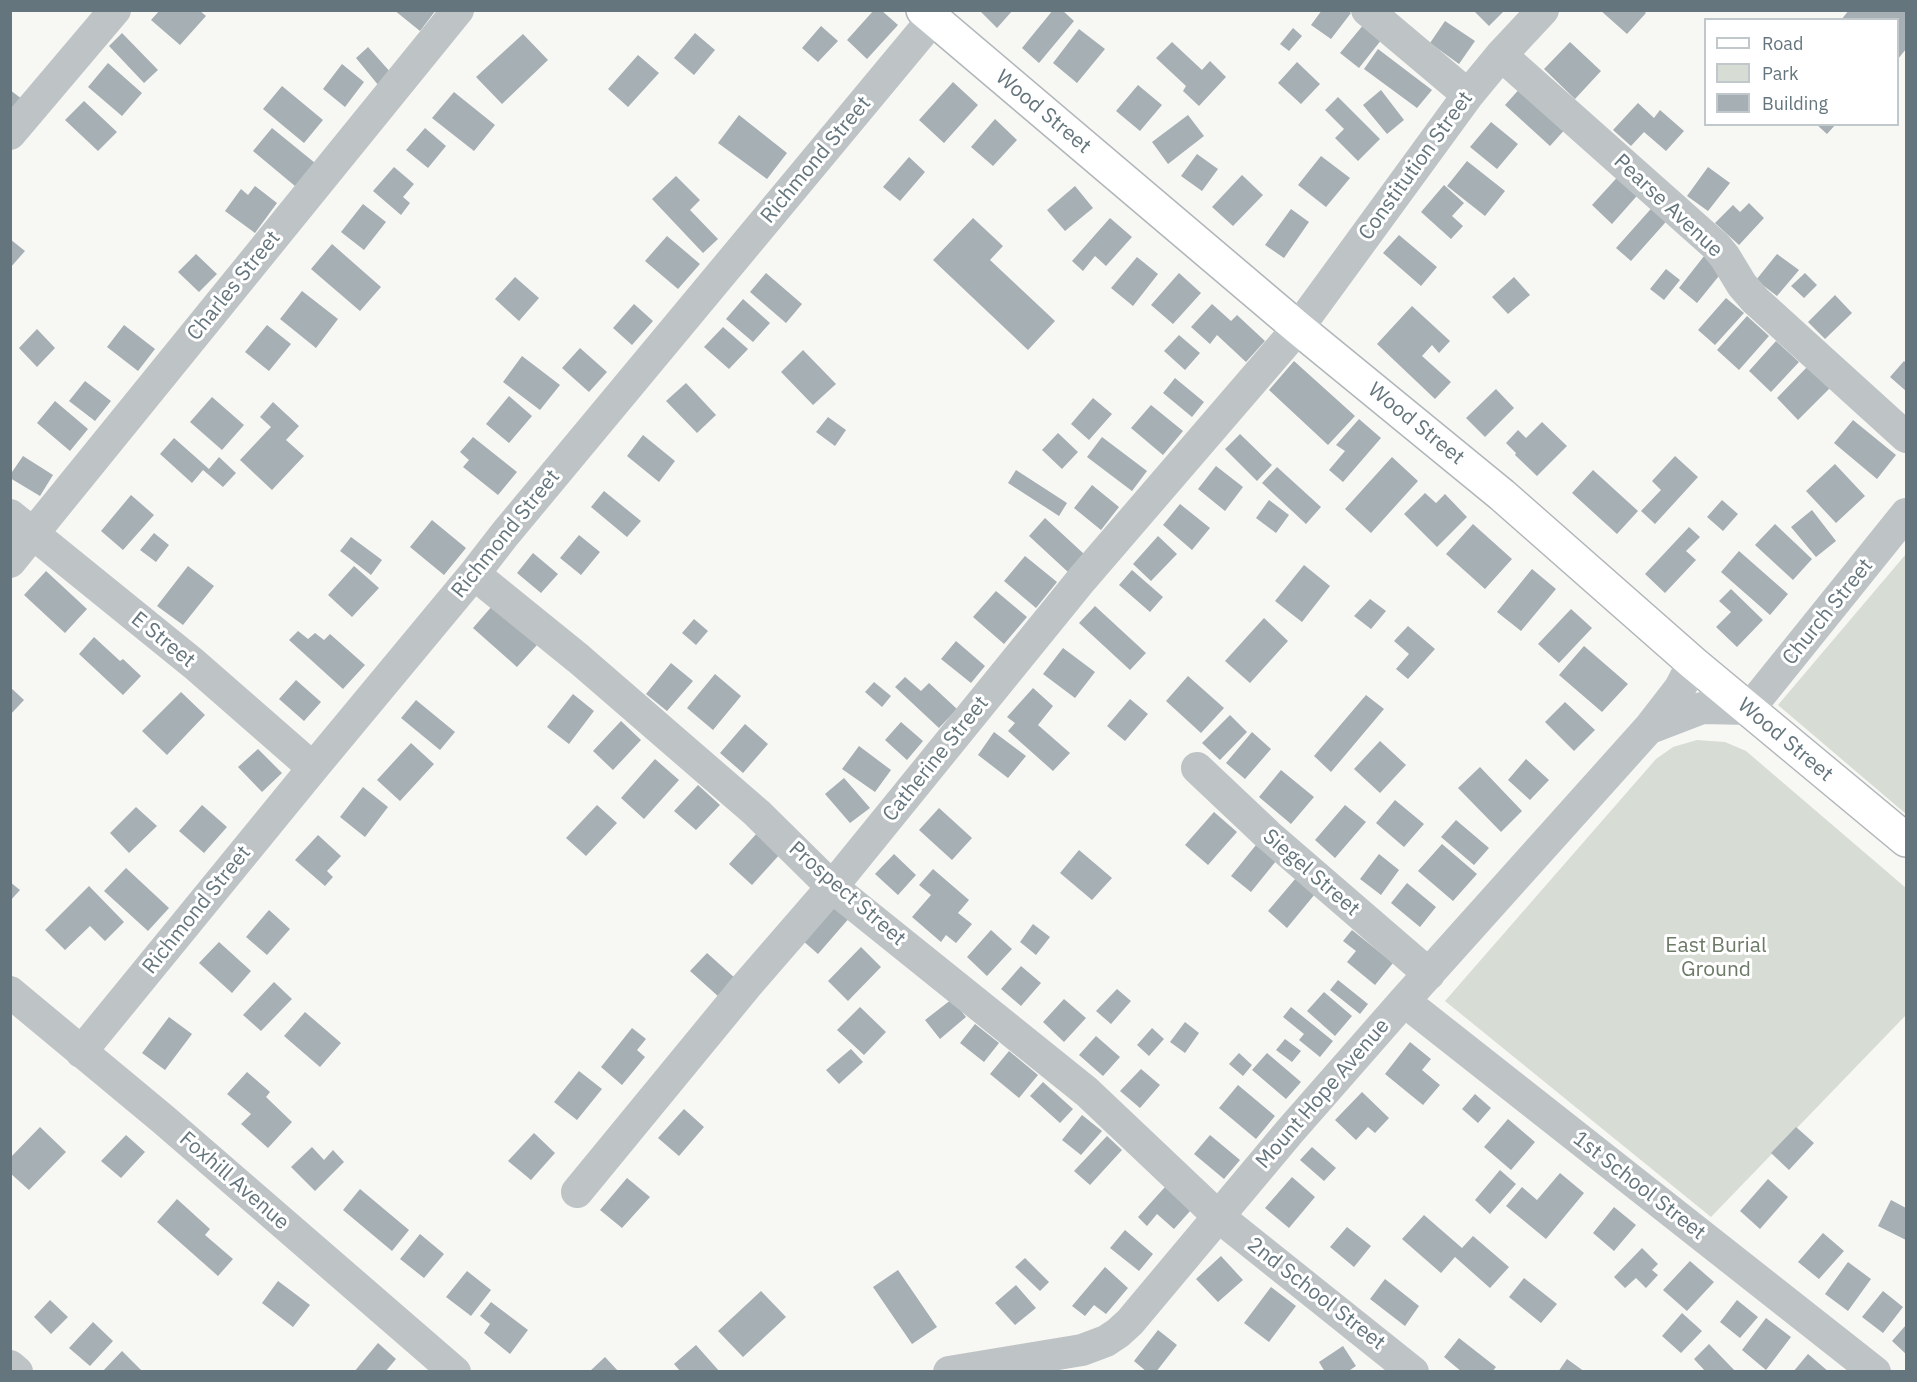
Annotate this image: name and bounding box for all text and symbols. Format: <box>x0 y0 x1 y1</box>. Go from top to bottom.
legend <box>1704 18 1899 126</box>
text: Road <box>1762 32 1803 55</box>
text: Park <box>1762 62 1798 85</box>
street label: Wood Street <box>990 65 1096 159</box>
street label: Constitution Street <box>1354 87 1478 245</box>
street label: Richmond Street <box>756 91 876 229</box>
text: Building <box>1762 92 1828 115</box>
street label: Pearse Avenue <box>1608 149 1728 263</box>
street label: Charles Street <box>182 226 286 346</box>
street label: Wood Street <box>1363 378 1469 470</box>
street label: Richmond Street <box>447 465 565 603</box>
street label: Church Street <box>1777 554 1879 670</box>
street label: E Street <box>126 607 200 673</box>
street label: Catherine Street <box>878 691 994 827</box>
street label: Wood Street <box>1732 693 1838 787</box>
street label: Siegel Street <box>1258 824 1364 922</box>
street label: Prospect Street <box>784 836 910 952</box>
street label: Richmond Street <box>138 841 256 979</box>
park label: East Burial Ground <box>1665 933 1767 983</box>
street label: Mount Hope Avenue <box>1251 1014 1395 1174</box>
street label: 1st School Street <box>1568 1126 1710 1246</box>
street label: Foxhill Avenue <box>174 1127 294 1235</box>
street label: 2nd School Street <box>1242 1232 1390 1356</box>

